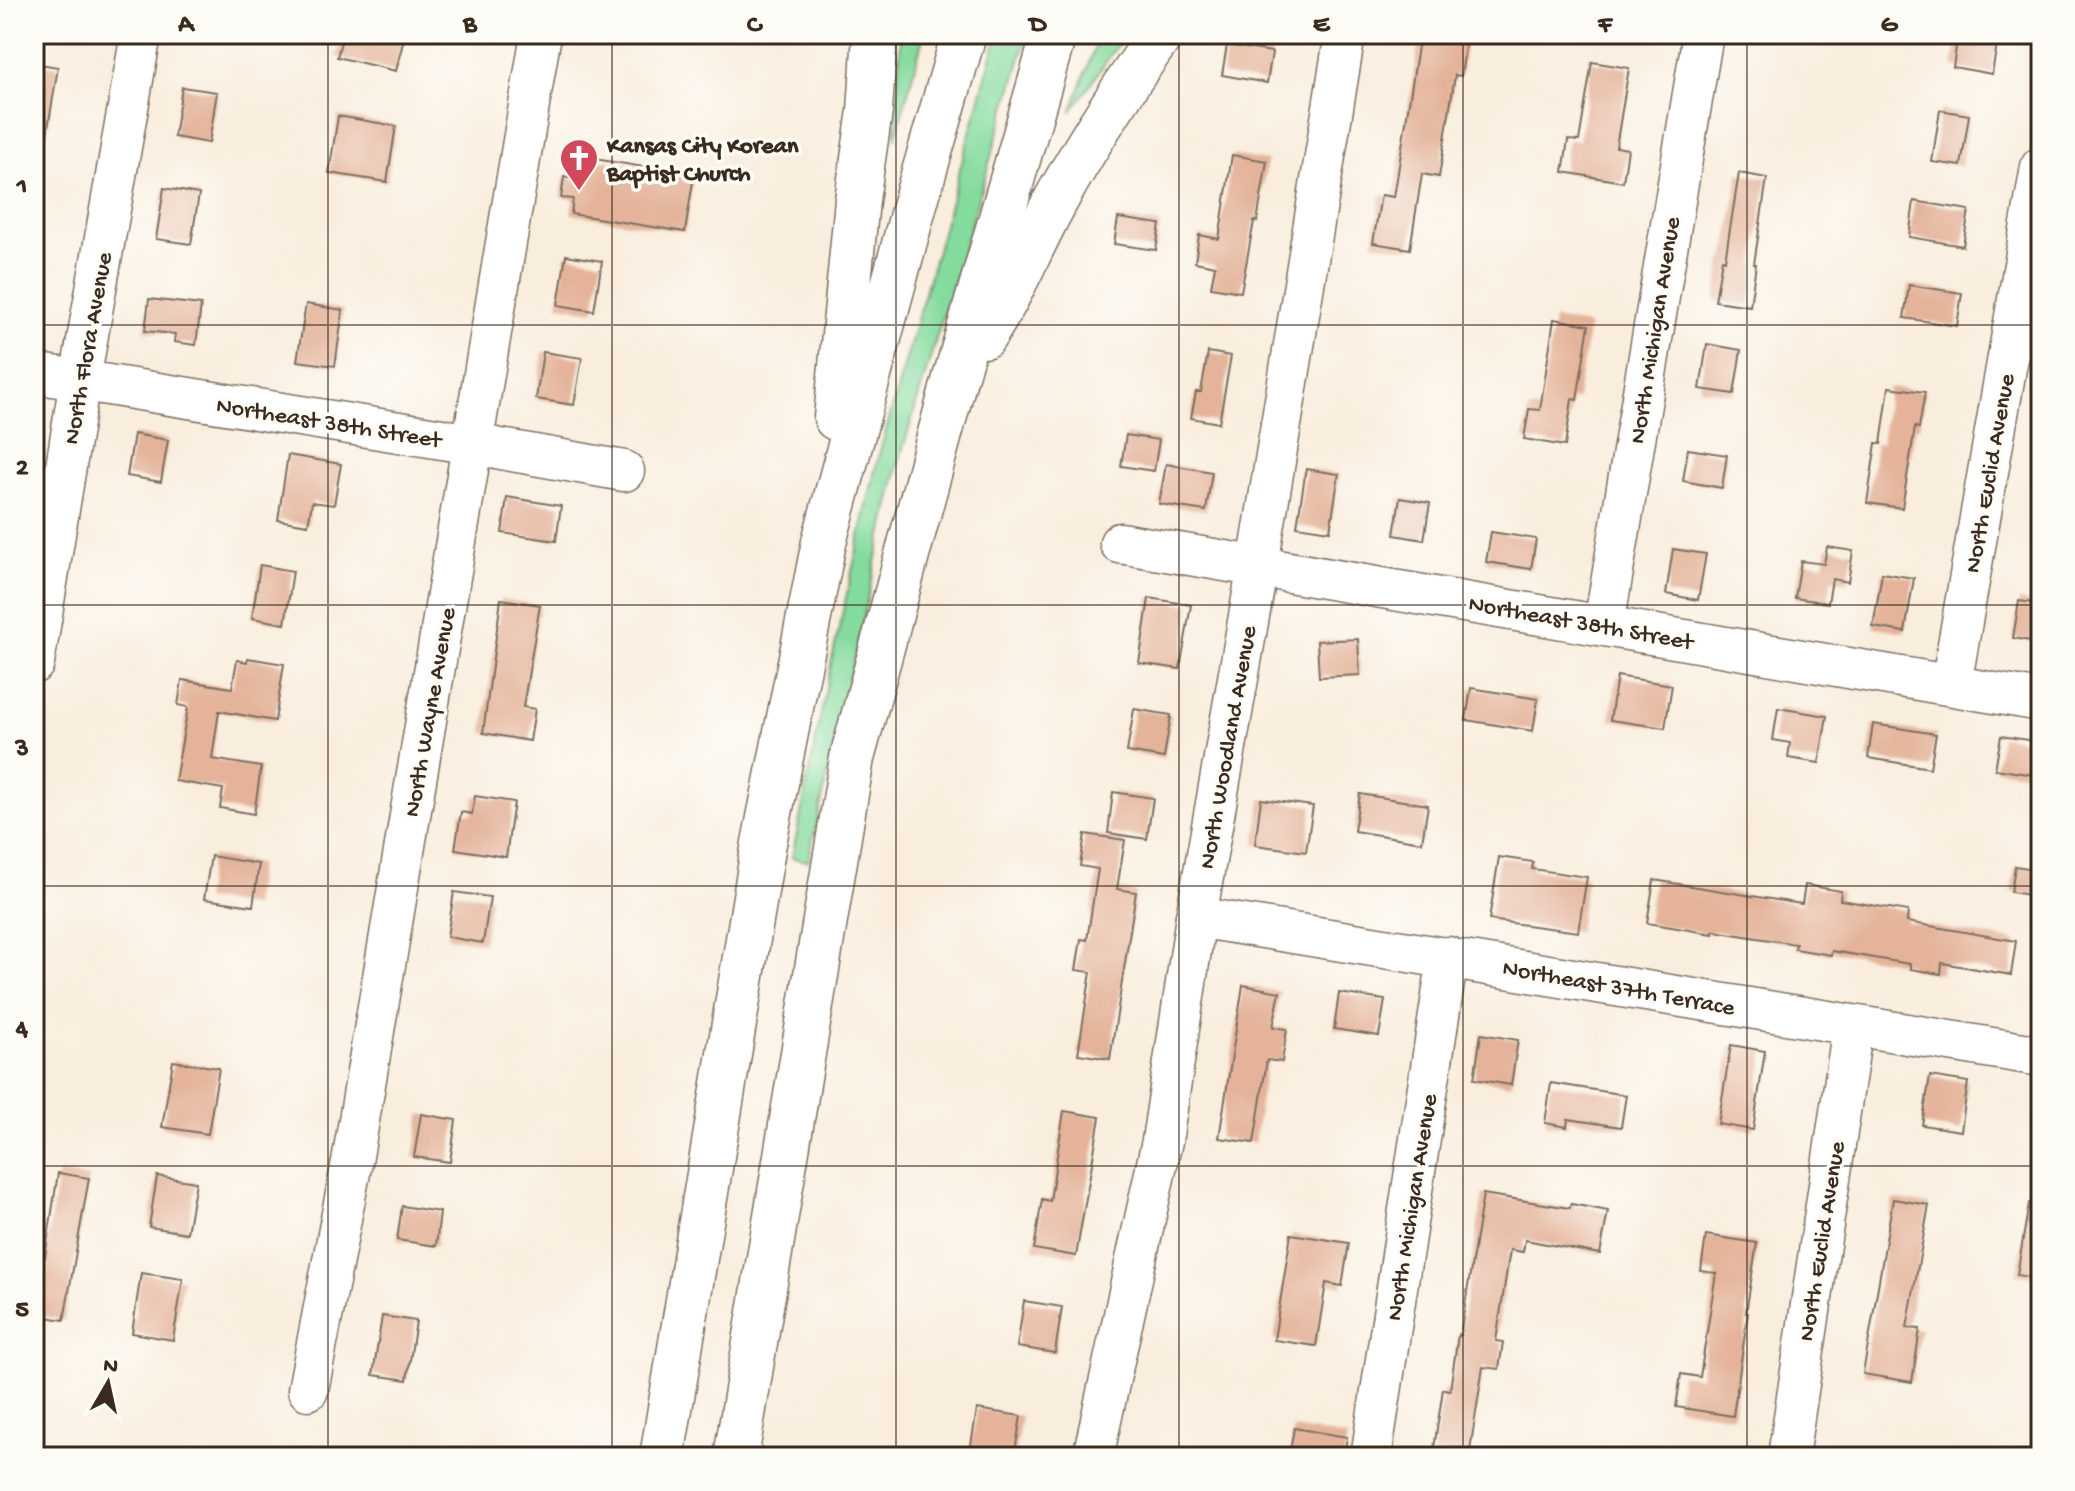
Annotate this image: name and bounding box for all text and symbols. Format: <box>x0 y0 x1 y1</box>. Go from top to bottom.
text: A <box>177 11 195 42</box>
text: B <box>462 11 478 42</box>
text: C <box>747 11 764 42</box>
text: D <box>1028 11 1048 42</box>
text: E <box>1313 11 1331 42</box>
text: F <box>1597 11 1613 42</box>
text: G <box>1881 11 1899 42</box>
place label: Kansas City Korean Baptist Church <box>606 133 799 190</box>
church icon: Kansas City Korean Baptist Church <box>558 137 600 192</box>
text: 1 <box>16 173 27 204</box>
street label: North Michigan Avenue <box>1624 214 1689 446</box>
street label: North Flora Avenue <box>58 250 121 447</box>
street label: North Euclid Avenue <box>1960 371 2023 575</box>
street label: Northeast 38th Street <box>214 392 445 457</box>
text: 2 <box>16 454 29 485</box>
street label: Northeast 38th Street <box>1466 590 1697 659</box>
street label: North Wayne Avenue <box>399 605 464 820</box>
street label: North Woodland Avenue <box>1194 623 1265 871</box>
text: 3 <box>14 735 29 766</box>
street label: Northeast 37th Terrace <box>1500 955 1737 1024</box>
text: 4 <box>15 1015 29 1046</box>
street label: North Michigan Avenue <box>1381 1091 1446 1323</box>
street label: North Euclid Avenue <box>1793 1139 1854 1343</box>
text: 5 <box>15 1296 29 1327</box>
north arrow <box>68 1343 148 1423</box>
text: N <box>101 1353 120 1381</box>

